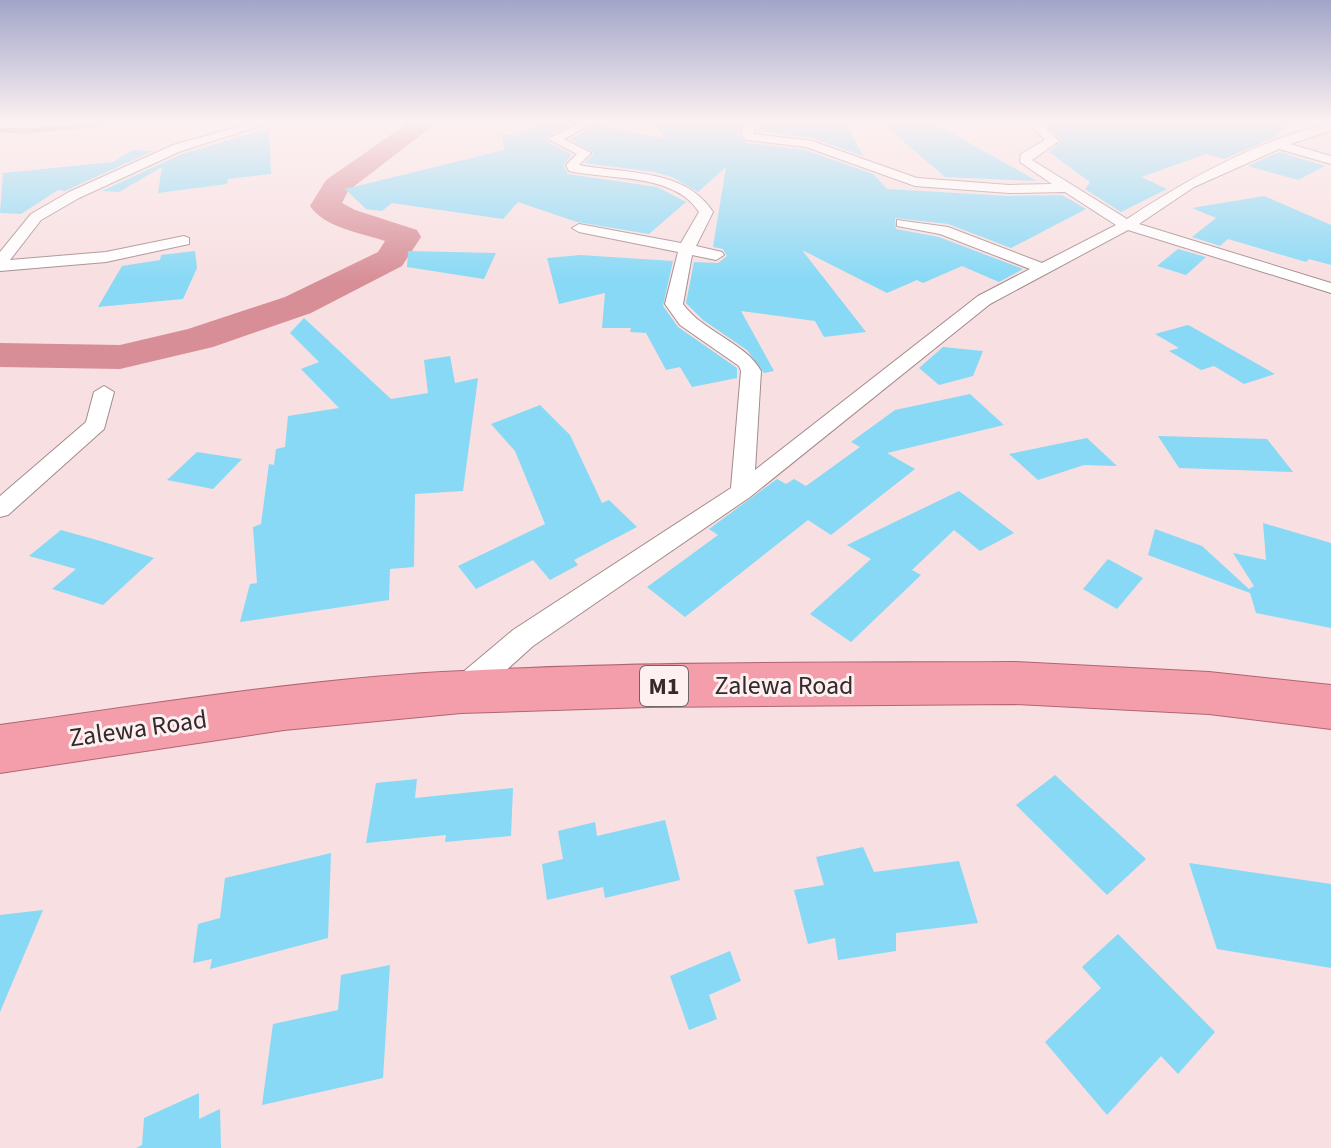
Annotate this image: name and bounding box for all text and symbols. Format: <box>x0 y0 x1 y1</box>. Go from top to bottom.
road number: M1 <box>640 666 688 706</box>
street label: Zalewa Road <box>715 667 853 704</box>
street label: Zalewa Road <box>67 701 209 756</box>

